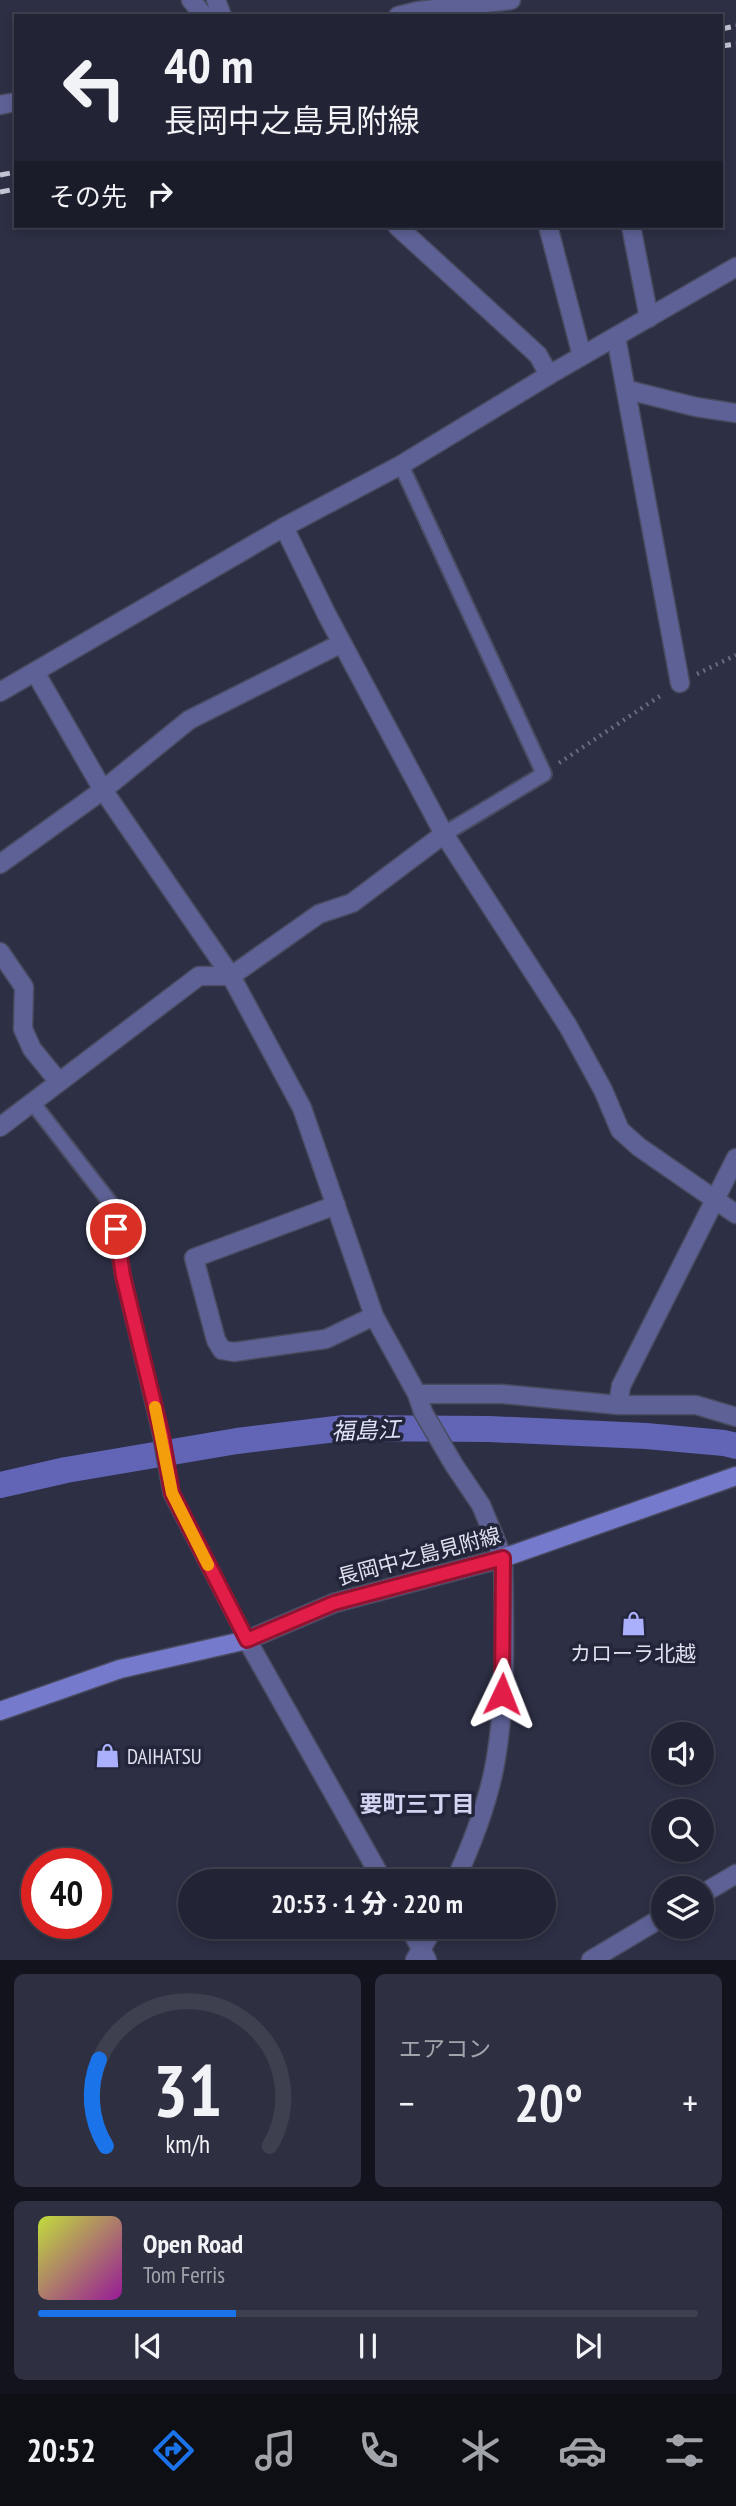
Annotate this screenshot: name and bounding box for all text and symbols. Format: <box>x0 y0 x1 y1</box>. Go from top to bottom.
text: 40 m <box>164 33 253 97</box>
icon: left <box>49 42 140 133</box>
text: 長岡中之島見附線 <box>164 99 420 141</box>
icon: right <box>141 175 179 213</box>
text: その先 <box>49 180 127 213</box>
pin <box>86 1199 146 1259</box>
icon: arrive <box>97 1210 135 1248</box>
water label: 福島江 <box>331 1414 404 1446</box>
street label: 長岡中之島見附線 <box>334 1521 504 1591</box>
shop icon: カローラ北越 <box>619 1610 647 1638</box>
place label: カローラ北越 <box>570 1640 696 1667</box>
position arrow <box>465 1657 539 1731</box>
map controls <box>651 1722 714 1939</box>
button: sound <box>651 1722 714 1785</box>
shop icon: DAIHATSU <box>93 1742 121 1770</box>
place label: DAIHATSU <box>127 1743 202 1770</box>
district label: 要町三丁目 <box>360 1789 475 1818</box>
button: search <box>651 1799 714 1862</box>
speed limit sign: 40 <box>21 1848 112 1939</box>
button: layers <box>651 1876 714 1939</box>
text: 20:53 · 1 分 · 220 m <box>271 1887 463 1920</box>
text: エアコン <box>399 2034 491 2063</box>
text: 31 <box>153 2043 222 2137</box>
text: 20° <box>514 2069 583 2136</box>
text: − <box>399 2078 415 2127</box>
text: + <box>682 2078 698 2127</box>
text: km/h <box>165 2128 210 2160</box>
text: Open Road <box>143 2227 243 2260</box>
text: Tom Ferris <box>143 2260 225 2289</box>
icon: previous <box>129 2327 167 2365</box>
icon: pause <box>349 2327 387 2365</box>
icon: next <box>569 2327 607 2365</box>
icon: directions <box>149 2426 198 2475</box>
icon: music <box>251 2426 300 2475</box>
icon: phone <box>354 2426 403 2475</box>
icon: climate <box>456 2426 505 2475</box>
icon: car <box>558 2426 607 2475</box>
icon: filters <box>660 2426 709 2475</box>
text: 20:52 <box>27 2429 96 2471</box>

